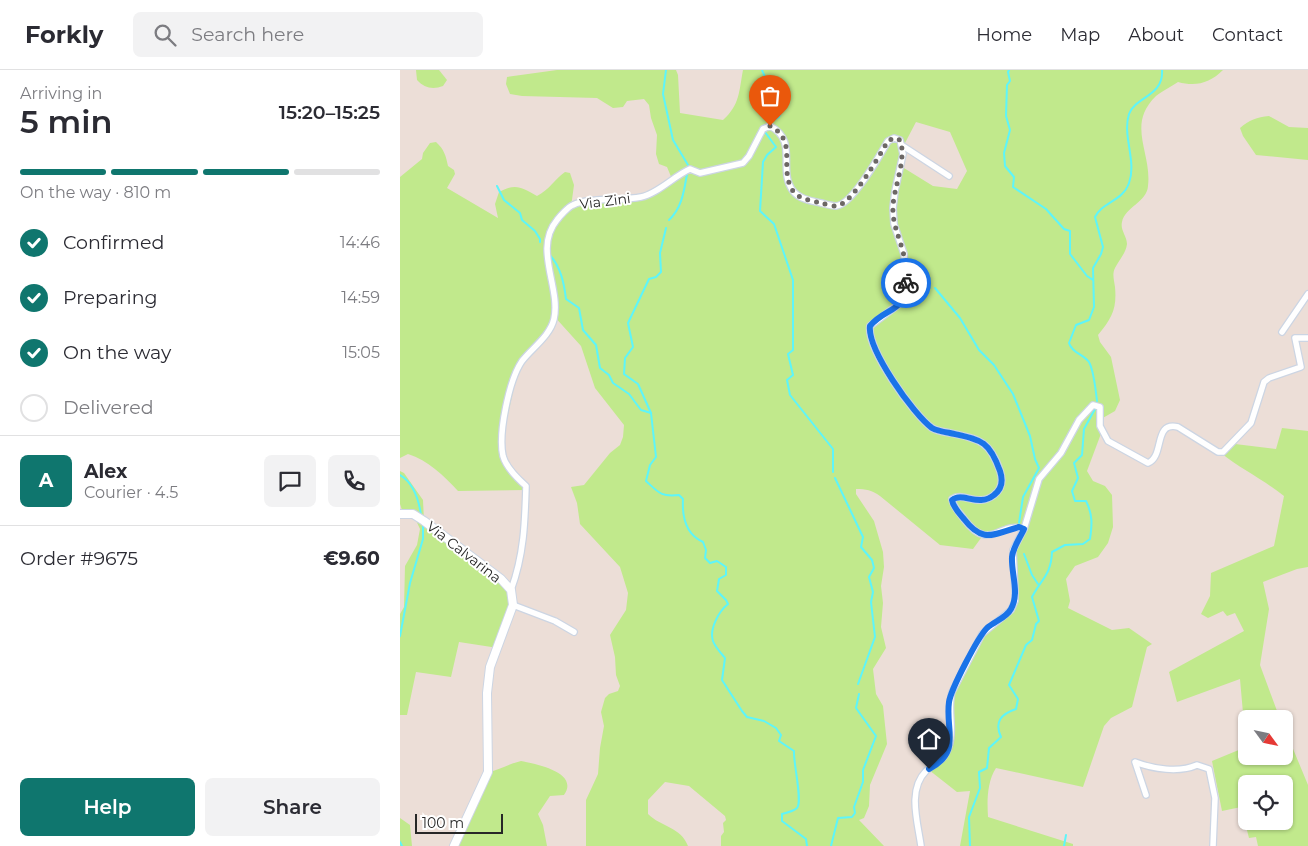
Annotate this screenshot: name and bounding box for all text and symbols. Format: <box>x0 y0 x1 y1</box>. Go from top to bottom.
search box <box>133 12 483 57</box>
text: Forkly <box>25 20 103 49</box>
icon: search <box>151 21 179 49</box>
text: Search here <box>191 23 304 46</box>
text: Home <box>976 24 1032 46</box>
text: Map <box>1060 24 1100 46</box>
text: About <box>1128 24 1184 46</box>
text: Contact <box>1212 24 1283 46</box>
pin <box>749 75 791 126</box>
icon: bag <box>756 82 784 110</box>
text: Arriving in <box>20 84 102 103</box>
text: 15:20–15:25 <box>279 101 380 124</box>
text: 5 min <box>20 102 112 141</box>
text: On the way · 810 m <box>20 183 171 202</box>
street label: Via Zini <box>578 189 632 213</box>
icon: check <box>20 229 48 257</box>
text: Confirmed <box>63 231 164 254</box>
text: 14:46 <box>340 233 380 252</box>
courier <box>881 258 931 308</box>
icon: bike <box>892 269 920 297</box>
icon: check <box>20 284 48 312</box>
text: Preparing <box>63 286 158 309</box>
text: 14:59 <box>341 288 380 307</box>
icon: check <box>20 339 48 367</box>
text: On the way <box>63 341 171 364</box>
text: 15:05 <box>342 343 380 362</box>
text: Delivered <box>63 396 154 419</box>
button: chat <box>264 455 316 507</box>
button: phone <box>328 455 380 507</box>
text: Alex <box>84 460 127 483</box>
text: A <box>39 469 53 492</box>
text: Courier · 4.5 <box>84 483 178 502</box>
street label: Via Calvarina <box>423 517 505 587</box>
text: Order #9675 <box>20 547 138 570</box>
text: €9.60 <box>323 547 380 570</box>
north arrow <box>1238 710 1292 765</box>
map controls <box>1238 710 1293 830</box>
pin <box>908 718 950 769</box>
icon: home <box>915 725 943 753</box>
button: locate <box>1238 775 1293 830</box>
button: Help <box>20 778 195 836</box>
button: Share <box>205 778 380 836</box>
scale bar <box>415 811 502 834</box>
text: 100 m <box>422 814 464 832</box>

